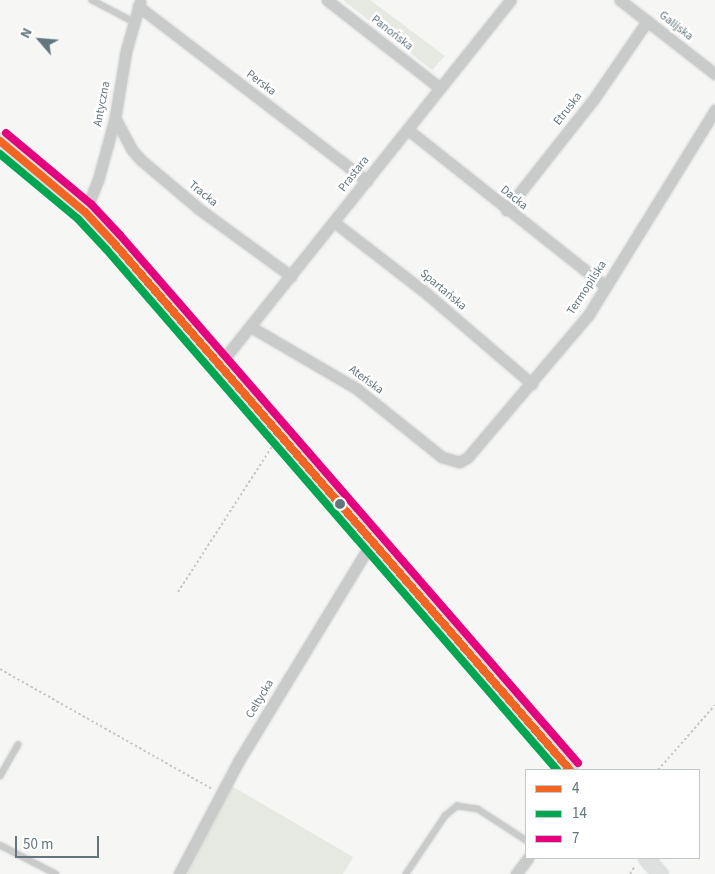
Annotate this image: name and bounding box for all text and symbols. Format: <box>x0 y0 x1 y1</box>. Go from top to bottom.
street label: Galijska <box>656 8 696 44</box>
street label: Panońska <box>368 12 416 54</box>
north arrow <box>15 15 65 65</box>
text: N <box>16 25 38 42</box>
street label: Perska <box>243 67 279 99</box>
street label: Antyczna <box>91 80 113 128</box>
street label: Etruska <box>551 90 585 128</box>
street label: Prastara <box>336 153 372 195</box>
street label: Tracka <box>186 178 220 210</box>
street label: Dacka <box>498 183 530 213</box>
street label: Termopilska <box>564 258 610 318</box>
street label: Spartańska <box>417 266 469 314</box>
street label: Ateńska <box>346 363 386 397</box>
unlabelled marker <box>335 499 345 509</box>
street label: Celtycka <box>243 677 277 721</box>
legend <box>525 769 700 859</box>
text: 4 <box>572 778 579 799</box>
text: 14 <box>572 803 587 824</box>
scale bar <box>18 826 101 858</box>
text: 7 <box>572 828 579 849</box>
text: 50 m <box>23 834 53 855</box>

